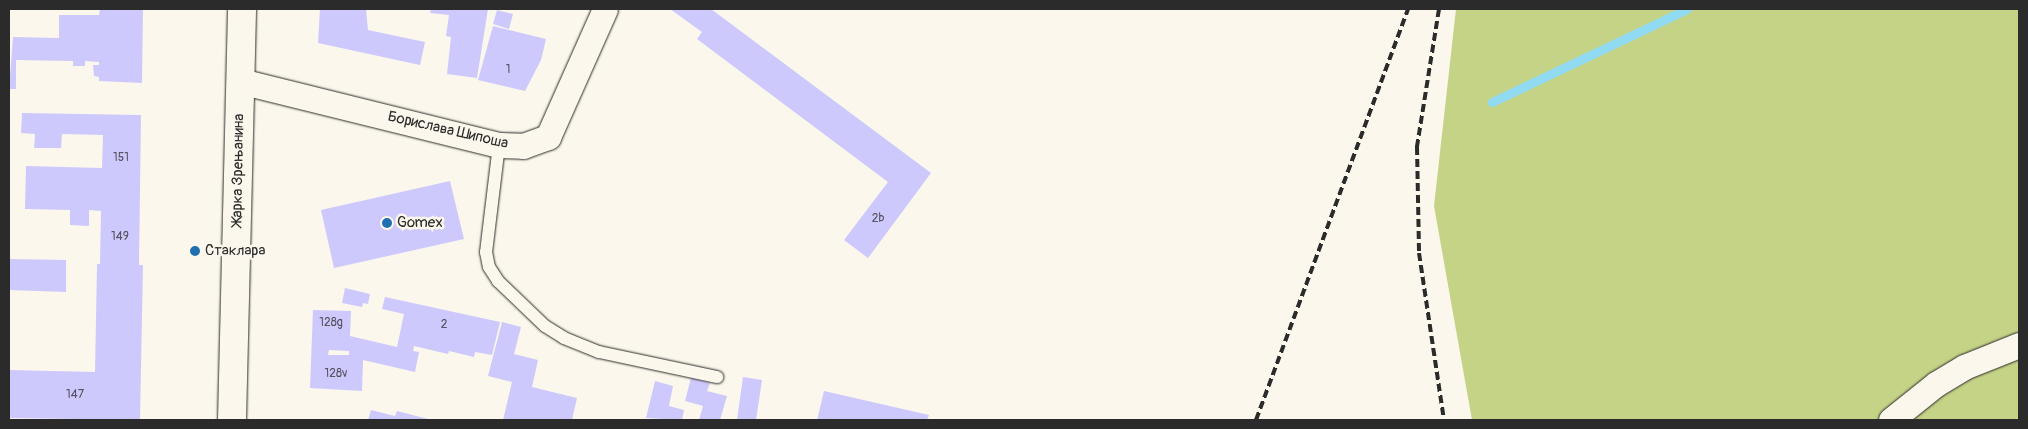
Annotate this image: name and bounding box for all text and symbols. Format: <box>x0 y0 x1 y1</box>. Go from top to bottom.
house number: 1 <box>506 63 510 77</box>
street label: Борислава Шипоша <box>386 107 510 153</box>
street label: Жарка Зрењанина <box>228 113 248 227</box>
house number: 151 <box>113 151 129 165</box>
house number: 2b <box>872 212 884 226</box>
place label: Gomex <box>397 214 443 232</box>
marker: Gomex <box>381 217 393 229</box>
house number: 149 <box>111 230 129 244</box>
place label: Стаклара <box>205 242 265 260</box>
marker: Стаклара <box>189 245 201 257</box>
house number: 128g <box>319 316 343 330</box>
house number: 2 <box>441 318 447 332</box>
house number: 128v <box>325 367 347 381</box>
house number: 147 <box>66 388 84 402</box>

